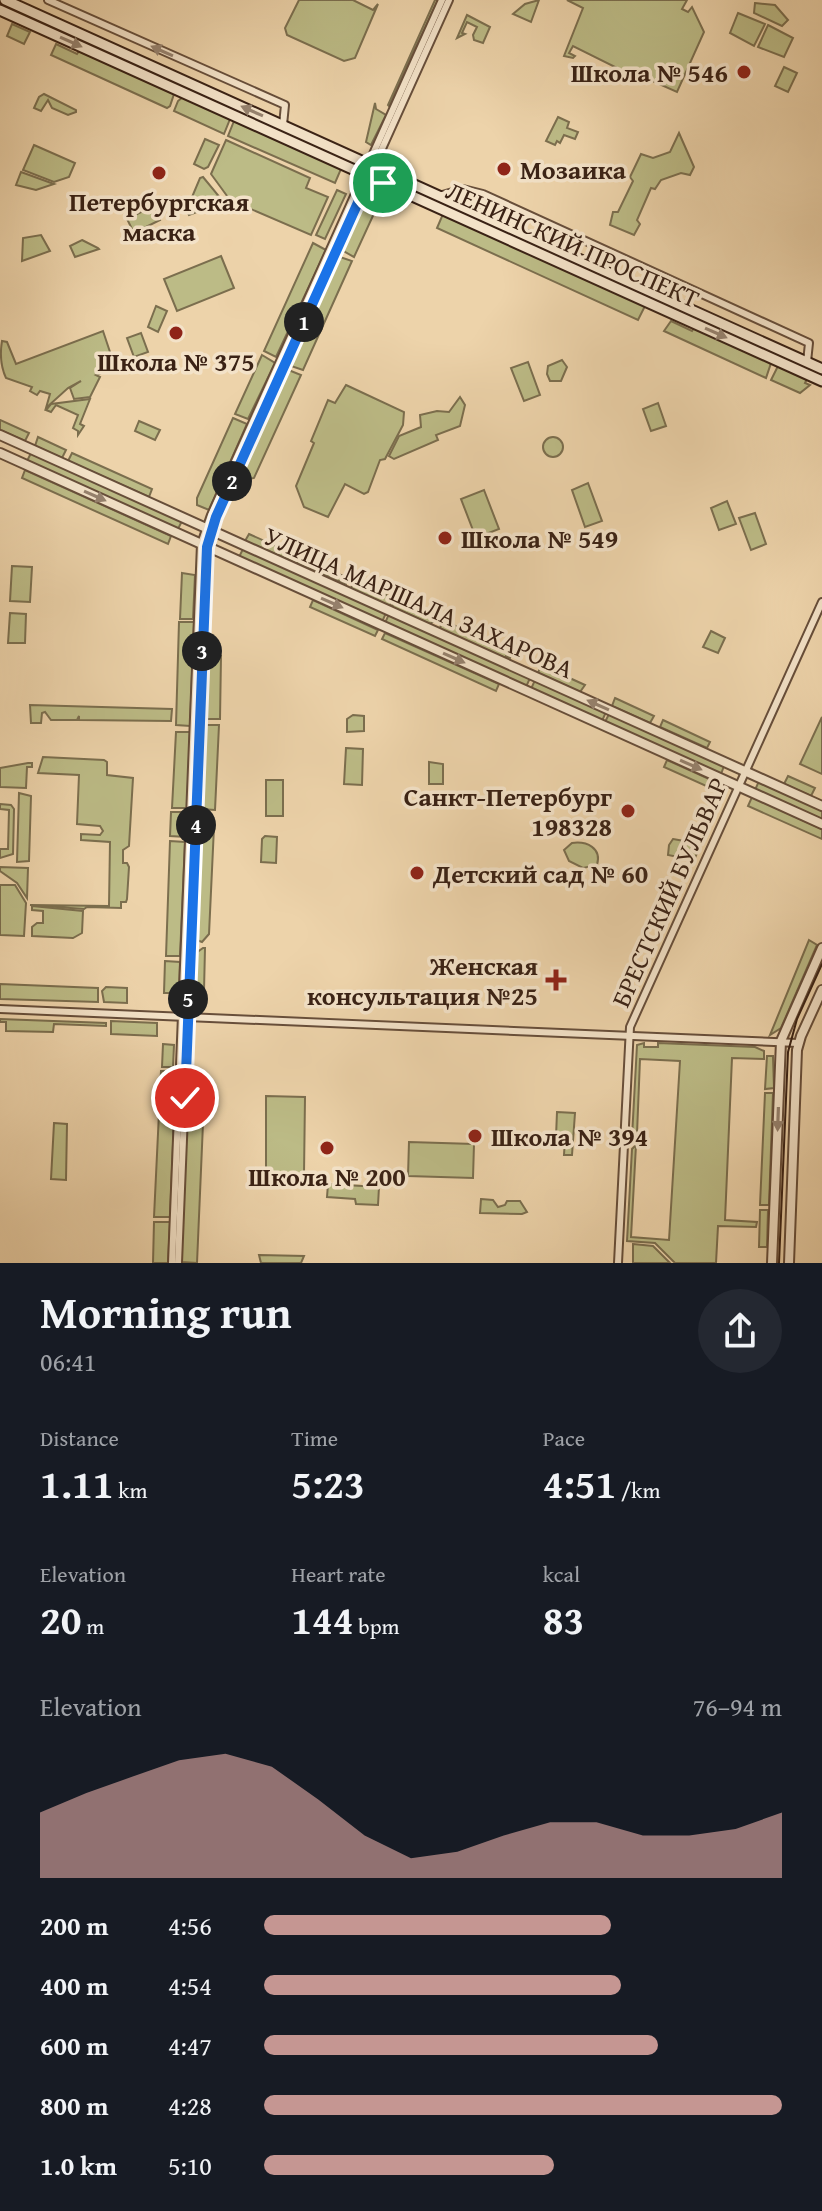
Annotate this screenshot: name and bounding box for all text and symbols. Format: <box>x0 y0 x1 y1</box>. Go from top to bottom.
one-way arrow <box>59 35 83 48</box>
one-way arrow <box>150 44 174 58</box>
place label: Школа № 546 <box>571 53 728 92</box>
marker: Школа № 546 <box>735 63 753 81</box>
one-way arrow <box>240 105 264 118</box>
pin <box>349 149 417 217</box>
place label: Мозаика <box>520 150 627 189</box>
marker: Мозаика <box>495 160 513 178</box>
icon: arrive <box>361 161 405 205</box>
marker: Петербургская маска <box>150 164 168 182</box>
street label: ЛЕНИНСКИЙ ПРОСПЕКТ <box>440 171 706 318</box>
place label: Петербургская маска <box>69 182 249 251</box>
pin: 1 <box>284 302 324 342</box>
text: 1 <box>298 306 310 338</box>
marker: Школа № 375 <box>167 324 185 342</box>
one-way arrow <box>704 326 727 339</box>
place label: Школа № 375 <box>97 342 255 381</box>
pin: 2 <box>212 461 252 501</box>
text: 2 <box>226 465 238 497</box>
one-way arrow <box>83 490 107 503</box>
street label: УЛИЦА МАРШАЛА ЗАХАРОВА <box>258 516 580 688</box>
place label: Школа № 549 <box>461 519 618 558</box>
marker: Школа № 549 <box>436 529 454 547</box>
one-way arrow <box>320 597 344 610</box>
pin: 3 <box>182 631 222 671</box>
text: 3 <box>196 635 208 667</box>
one-way arrow <box>442 651 465 665</box>
one-way arrow <box>586 698 610 711</box>
one-way arrow <box>679 758 702 772</box>
street label: БРЕСТСКИЙ БУЛЬВАР <box>601 771 737 1013</box>
place label: Санкт-Петербург 198328 <box>404 777 612 846</box>
marker: Санкт-Петербург 198328 <box>619 802 637 820</box>
pin: 4 <box>176 805 216 845</box>
text: 4 <box>190 809 202 841</box>
place label: Детский сад № 60 <box>432 854 648 893</box>
marker: Детский сад № 60 <box>408 864 426 882</box>
place label: Женская консультация №25 <box>307 946 538 1015</box>
marker: Женская консультация №25 <box>545 969 567 991</box>
pin: 5 <box>168 979 208 1019</box>
text: 5 <box>182 983 194 1015</box>
pin <box>151 1064 219 1132</box>
icon: check <box>163 1076 207 1120</box>
one-way arrow <box>771 1107 784 1132</box>
place label: Школа № 394 <box>491 1117 648 1156</box>
marker: Школа № 394 <box>466 1127 484 1145</box>
marker: Школа № 200 <box>318 1139 336 1157</box>
place label: Школа № 200 <box>248 1157 406 1196</box>
text: Morning run <box>40 1280 291 1344</box>
button: share <box>698 1289 782 1373</box>
text: 06:41 <box>40 1342 96 1381</box>
text: Distance <box>40 1422 119 1454</box>
text: Time <box>291 1422 338 1454</box>
text: Pace <box>543 1422 585 1454</box>
text: 1.11 <box>40 1454 113 1513</box>
text: 5:23 <box>291 1454 365 1513</box>
text: 4:51 <box>543 1454 616 1513</box>
text: km <box>113 1474 147 1506</box>
text: /km <box>616 1474 661 1506</box>
text: Elevation <box>40 1558 126 1590</box>
text: Heart rate <box>291 1558 386 1590</box>
text: kcal <box>543 1558 580 1590</box>
text: 20 <box>40 1590 81 1649</box>
text: 144 <box>291 1590 354 1649</box>
text: 83 <box>543 1590 584 1649</box>
text: m <box>81 1610 104 1642</box>
text: bpm <box>354 1610 400 1642</box>
text: Elevation <box>40 1687 142 1726</box>
text: 76–94 m <box>693 1687 782 1726</box>
text: 200 m <box>40 1906 108 1945</box>
text: 4:56 <box>168 1906 212 1945</box>
text: 400 m <box>40 1966 108 2005</box>
text: 4:54 <box>168 1966 212 2005</box>
text: 600 m <box>40 2026 108 2065</box>
text: 4:47 <box>168 2026 212 2065</box>
text: 800 m <box>40 2086 108 2125</box>
text: 4:28 <box>168 2086 212 2125</box>
text: 1.0 km <box>40 2146 117 2185</box>
text: 5:10 <box>168 2146 212 2185</box>

